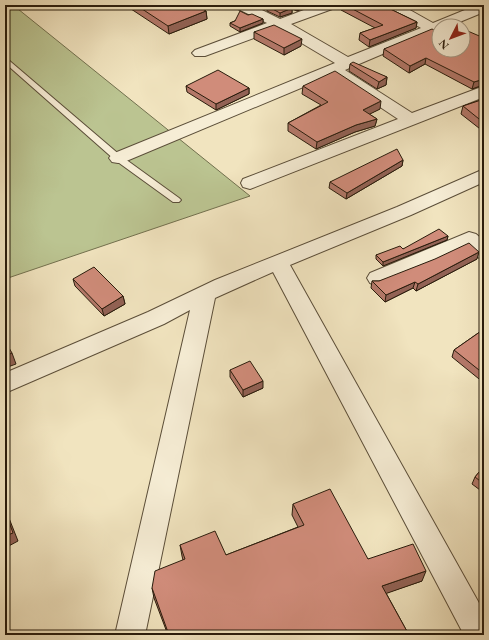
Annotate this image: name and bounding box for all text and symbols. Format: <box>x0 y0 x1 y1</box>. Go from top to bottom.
north arrow <box>431 18 471 58</box>
text: N <box>435 37 452 53</box>

